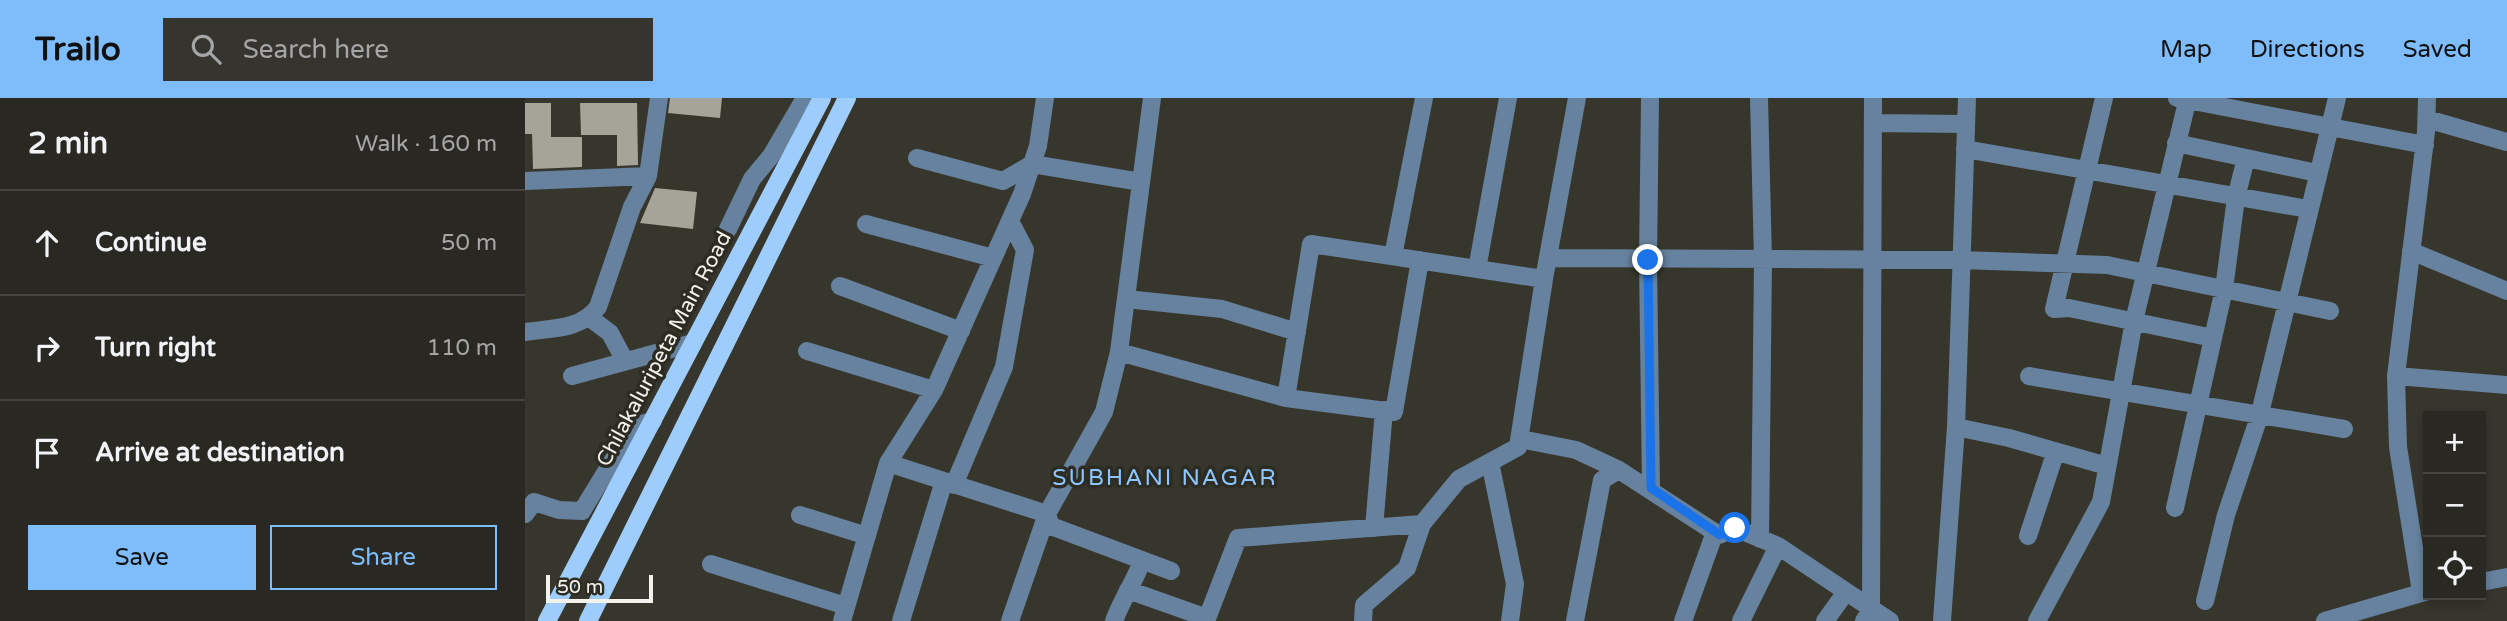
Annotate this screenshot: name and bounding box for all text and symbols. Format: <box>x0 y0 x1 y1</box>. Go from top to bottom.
search box <box>163 18 653 81</box>
text: Trailo <box>35 30 121 69</box>
icon: search <box>187 30 225 68</box>
text: Search here <box>243 34 389 65</box>
text: Map <box>2160 35 2212 64</box>
text: Directions <box>2250 35 2365 64</box>
text: Saved <box>2403 35 2472 64</box>
text: 2 min <box>28 125 108 162</box>
text: Walk · 160 m <box>355 130 497 158</box>
icon: ahead <box>28 224 66 262</box>
text: Continue <box>95 227 207 258</box>
street label: Chilakaluripeta Main Road <box>591 227 737 471</box>
text: 50 m <box>441 229 497 257</box>
route end <box>1632 244 1663 275</box>
icon: right <box>28 329 66 367</box>
text: Turn right <box>95 332 216 363</box>
text: 110 m <box>427 334 497 362</box>
map controls <box>2423 411 2486 600</box>
button: + <box>2423 411 2486 474</box>
icon: arrive <box>28 434 66 472</box>
text: Arrive at destination <box>95 437 345 468</box>
district label: SUBHANI NAGAR <box>1052 464 1278 492</box>
button: − <box>2423 474 2486 537</box>
route start <box>1719 512 1750 543</box>
button: Save <box>28 525 256 590</box>
button: Share <box>270 525 497 590</box>
button: locate <box>2423 537 2486 600</box>
scale bar <box>546 572 653 604</box>
text: 50 m <box>557 576 603 598</box>

